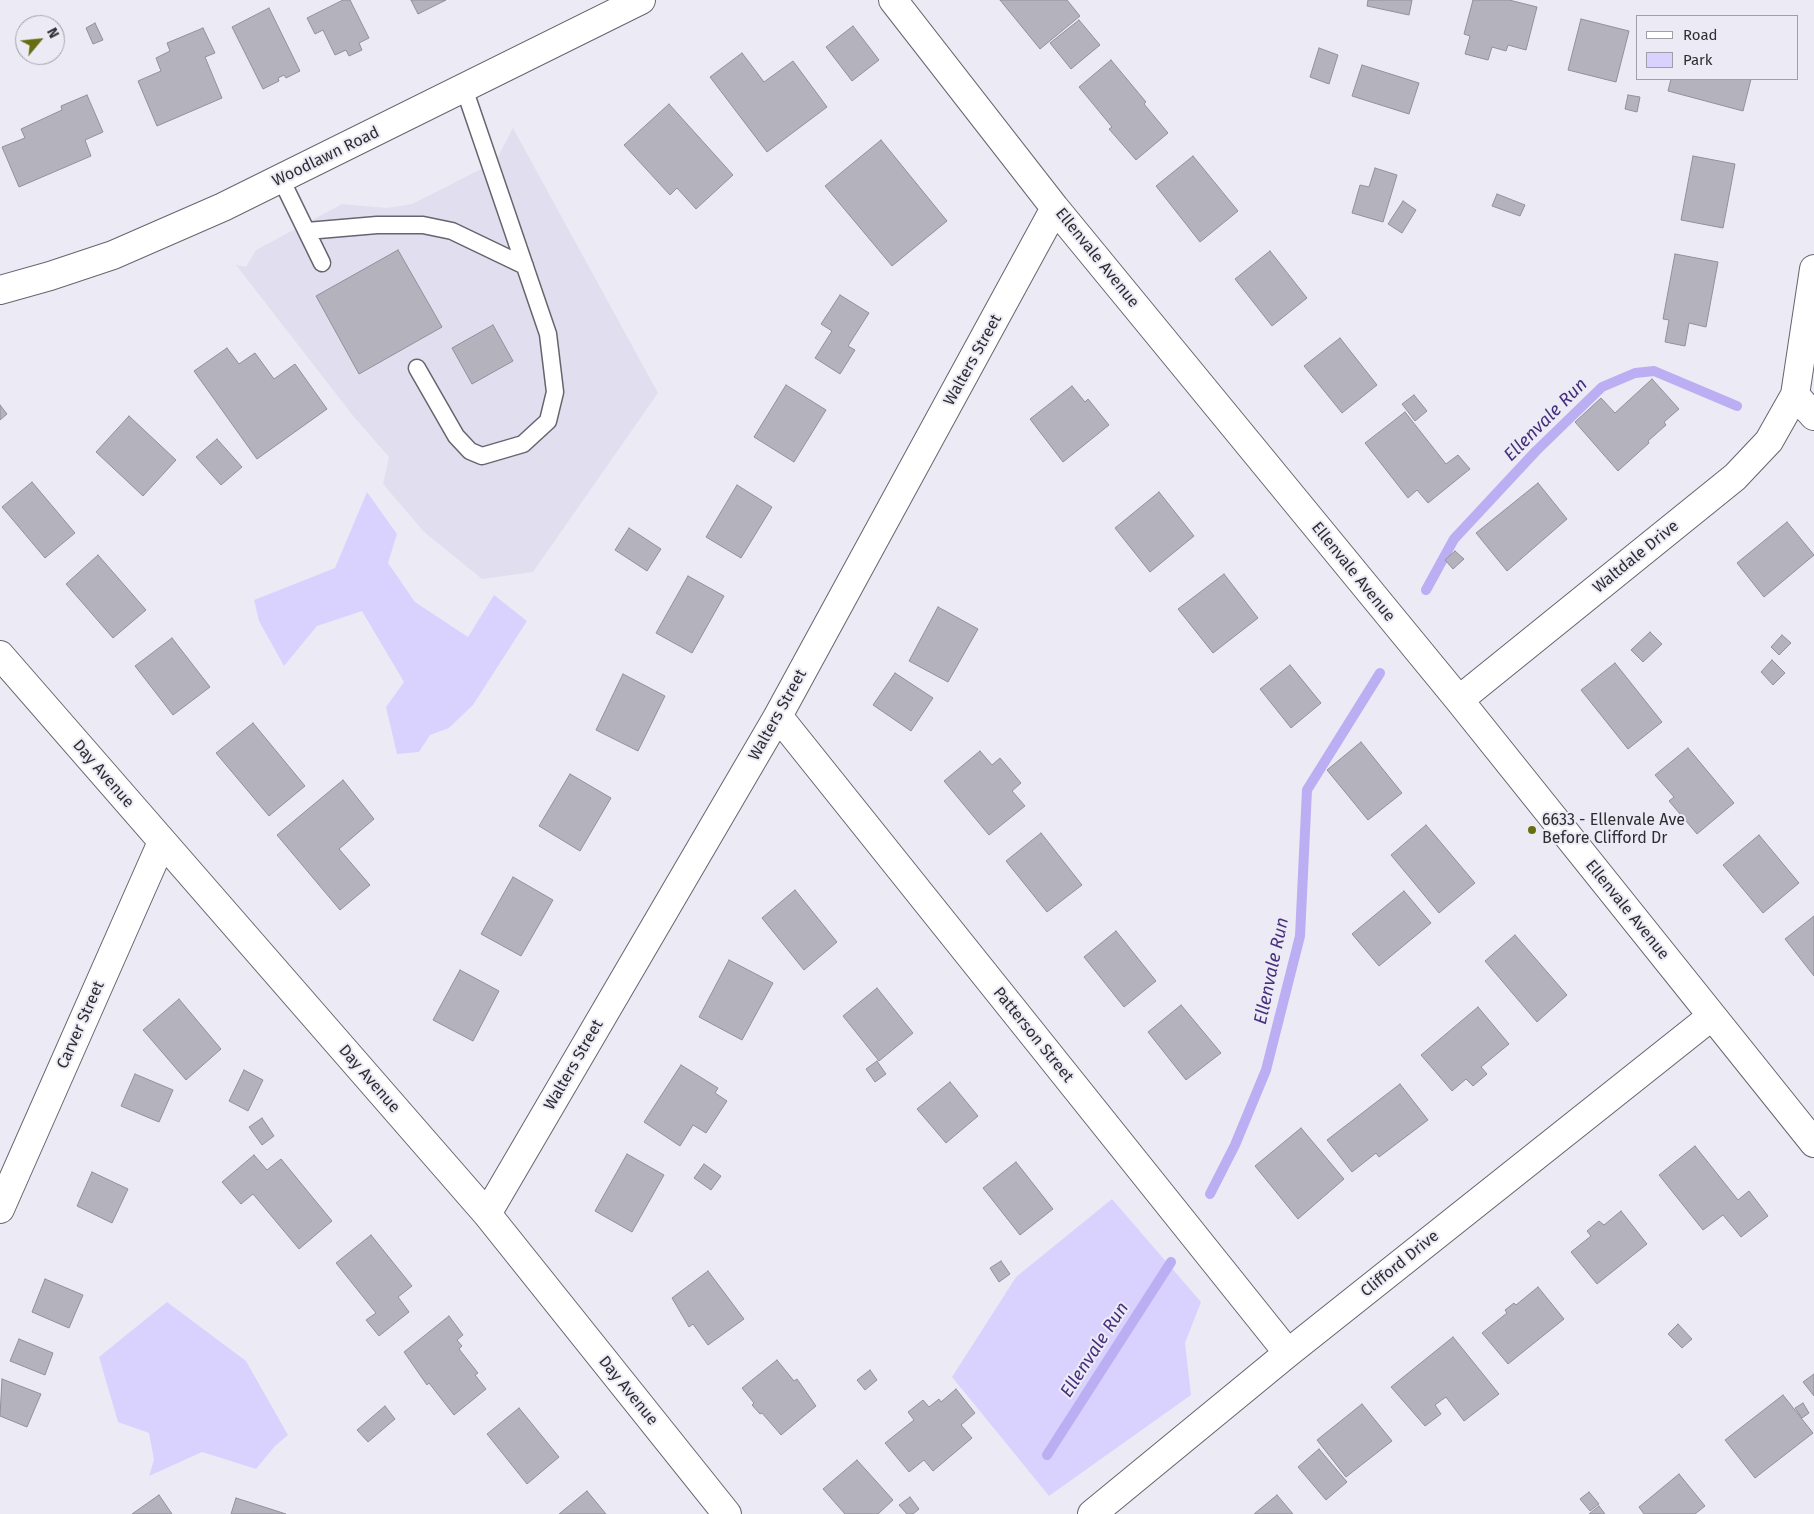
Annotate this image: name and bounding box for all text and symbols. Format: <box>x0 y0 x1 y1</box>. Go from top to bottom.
north arrow <box>15 15 65 65</box>
legend <box>1636 15 1799 80</box>
text: N <box>43 25 62 41</box>
text: Road <box>1683 26 1718 44</box>
text: Park <box>1683 51 1713 69</box>
street label: Woodlawn Road <box>269 123 383 191</box>
street label: Ellenvale Avenue <box>1051 204 1143 312</box>
street label: Walters Street <box>940 311 1006 409</box>
water label: Ellenvale Run <box>1500 374 1592 466</box>
street label: Waltdale Drive <box>1589 517 1683 597</box>
street label: Ellenvale Avenue <box>1307 518 1399 626</box>
street label: Walters Street <box>745 666 811 764</box>
street label: Day Avenue <box>68 736 138 812</box>
place label: 6633 - Ellenvale Ave Before Clifford Dr <box>1542 811 1685 849</box>
marker: 6633 - Ellenvale Ave Before Clifford Dr <box>1526 824 1538 836</box>
street label: Ellenvale Avenue <box>1581 856 1673 964</box>
water label: Ellenvale Run <box>1250 916 1294 1026</box>
street label: Carver Street <box>53 978 109 1072</box>
street label: Patterson Street <box>989 984 1077 1086</box>
street label: Walters Street <box>540 1016 608 1114</box>
street label: Day Avenue <box>334 1041 404 1117</box>
street label: Clifford Drive <box>1357 1227 1443 1301</box>
water label: Ellenvale Run <box>1056 1298 1134 1402</box>
street label: Day Avenue <box>594 1352 662 1430</box>

